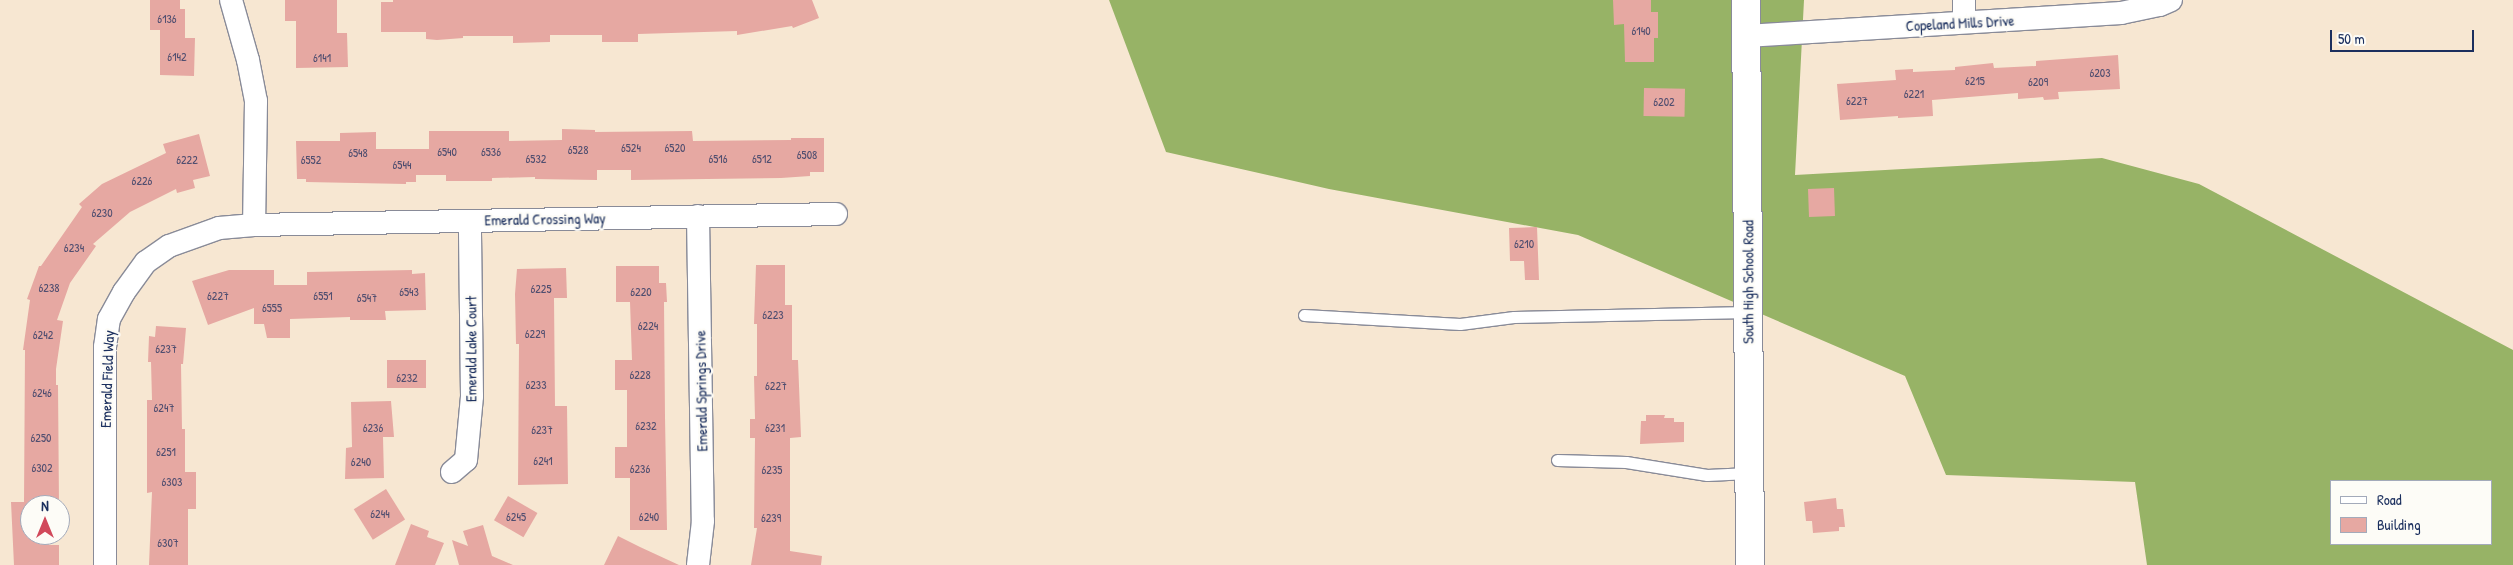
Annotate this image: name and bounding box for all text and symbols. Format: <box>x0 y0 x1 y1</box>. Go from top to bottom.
street label: Copeland Mills Drive <box>1905 11 2015 35</box>
house number: 6136 <box>157 12 177 26</box>
scale bar <box>2333 20 2477 52</box>
house number: 6140 <box>1631 24 1651 38</box>
text: 50 m <box>2338 28 2365 49</box>
house number: 6142 <box>167 50 187 64</box>
house number: 6141 <box>313 51 331 65</box>
house number: 6203 <box>2089 66 2111 80</box>
house number: 6215 <box>1965 74 1985 88</box>
house number: 6209 <box>2028 75 2048 89</box>
house number: 6221 <box>1904 87 1924 101</box>
house number: 6227 <box>1846 94 1868 108</box>
house number: 6202 <box>1653 95 1675 109</box>
house number: 6524 <box>621 141 641 155</box>
house number: 6520 <box>665 141 685 155</box>
house number: 6528 <box>568 143 588 157</box>
house number: 6540 <box>437 145 457 159</box>
house number: 6536 <box>481 145 501 159</box>
house number: 6548 <box>348 146 368 160</box>
house number: 6508 <box>797 148 817 162</box>
house number: 6532 <box>526 152 546 166</box>
house number: 6516 <box>708 152 728 166</box>
house number: 6512 <box>752 152 772 166</box>
house number: 6222 <box>176 153 198 167</box>
house number: 6552 <box>301 153 321 167</box>
house number: 6544 <box>393 158 411 172</box>
house number: 6226 <box>132 174 152 188</box>
house number: 6230 <box>91 206 113 220</box>
street label: Emerald Crossing Way <box>484 209 606 229</box>
street label: South High School Road <box>1739 220 1757 344</box>
house number: 6210 <box>1514 237 1534 251</box>
house number: 6234 <box>64 241 84 255</box>
house number: 6238 <box>39 281 59 295</box>
house number: 6225 <box>530 282 552 296</box>
house number: 6543 <box>399 285 419 299</box>
house number: 6220 <box>630 285 652 299</box>
house number: 6227 <box>207 289 229 303</box>
house number: 6551 <box>313 289 333 303</box>
house number: 6547 <box>357 291 377 305</box>
street label: Emerald Lake Court <box>462 296 480 402</box>
house number: 6555 <box>262 301 282 315</box>
house number: 6223 <box>762 308 784 322</box>
house number: 6224 <box>638 319 658 333</box>
house number: 6229 <box>525 327 545 341</box>
house number: 6242 <box>33 328 53 342</box>
street label: Emerald Field Way <box>96 330 118 428</box>
street label: Emerald Springs Drive <box>691 330 711 452</box>
house number: 6237 <box>155 342 177 356</box>
house number: 6228 <box>629 368 651 382</box>
house number: 6232 <box>396 371 418 385</box>
house number: 6233 <box>525 378 547 392</box>
house number: 6227 <box>765 379 787 393</box>
house number: 6246 <box>32 386 52 400</box>
house number: 6247 <box>154 401 174 415</box>
house number: 6232 <box>635 419 657 433</box>
house number: 6236 <box>363 421 383 435</box>
house number: 6231 <box>765 421 785 435</box>
house number: 6237 <box>531 423 553 437</box>
house number: 6250 <box>31 431 51 445</box>
house number: 6251 <box>156 445 176 459</box>
house number: 6241 <box>533 454 553 468</box>
house number: 6240 <box>351 455 371 469</box>
house number: 6302 <box>31 461 53 475</box>
house number: 6236 <box>630 462 650 476</box>
house number: 6235 <box>762 463 782 477</box>
house number: 6303 <box>162 475 182 489</box>
legend <box>2330 480 2493 545</box>
text: Road <box>2377 489 2402 510</box>
north arrow <box>20 495 70 545</box>
text: N <box>41 496 49 515</box>
house number: 6244 <box>370 507 390 521</box>
house number: 6245 <box>506 510 526 524</box>
house number: 6240 <box>639 510 659 524</box>
house number: 6239 <box>761 511 781 525</box>
text: Building <box>2377 514 2421 535</box>
house number: 6307 <box>157 536 179 550</box>

